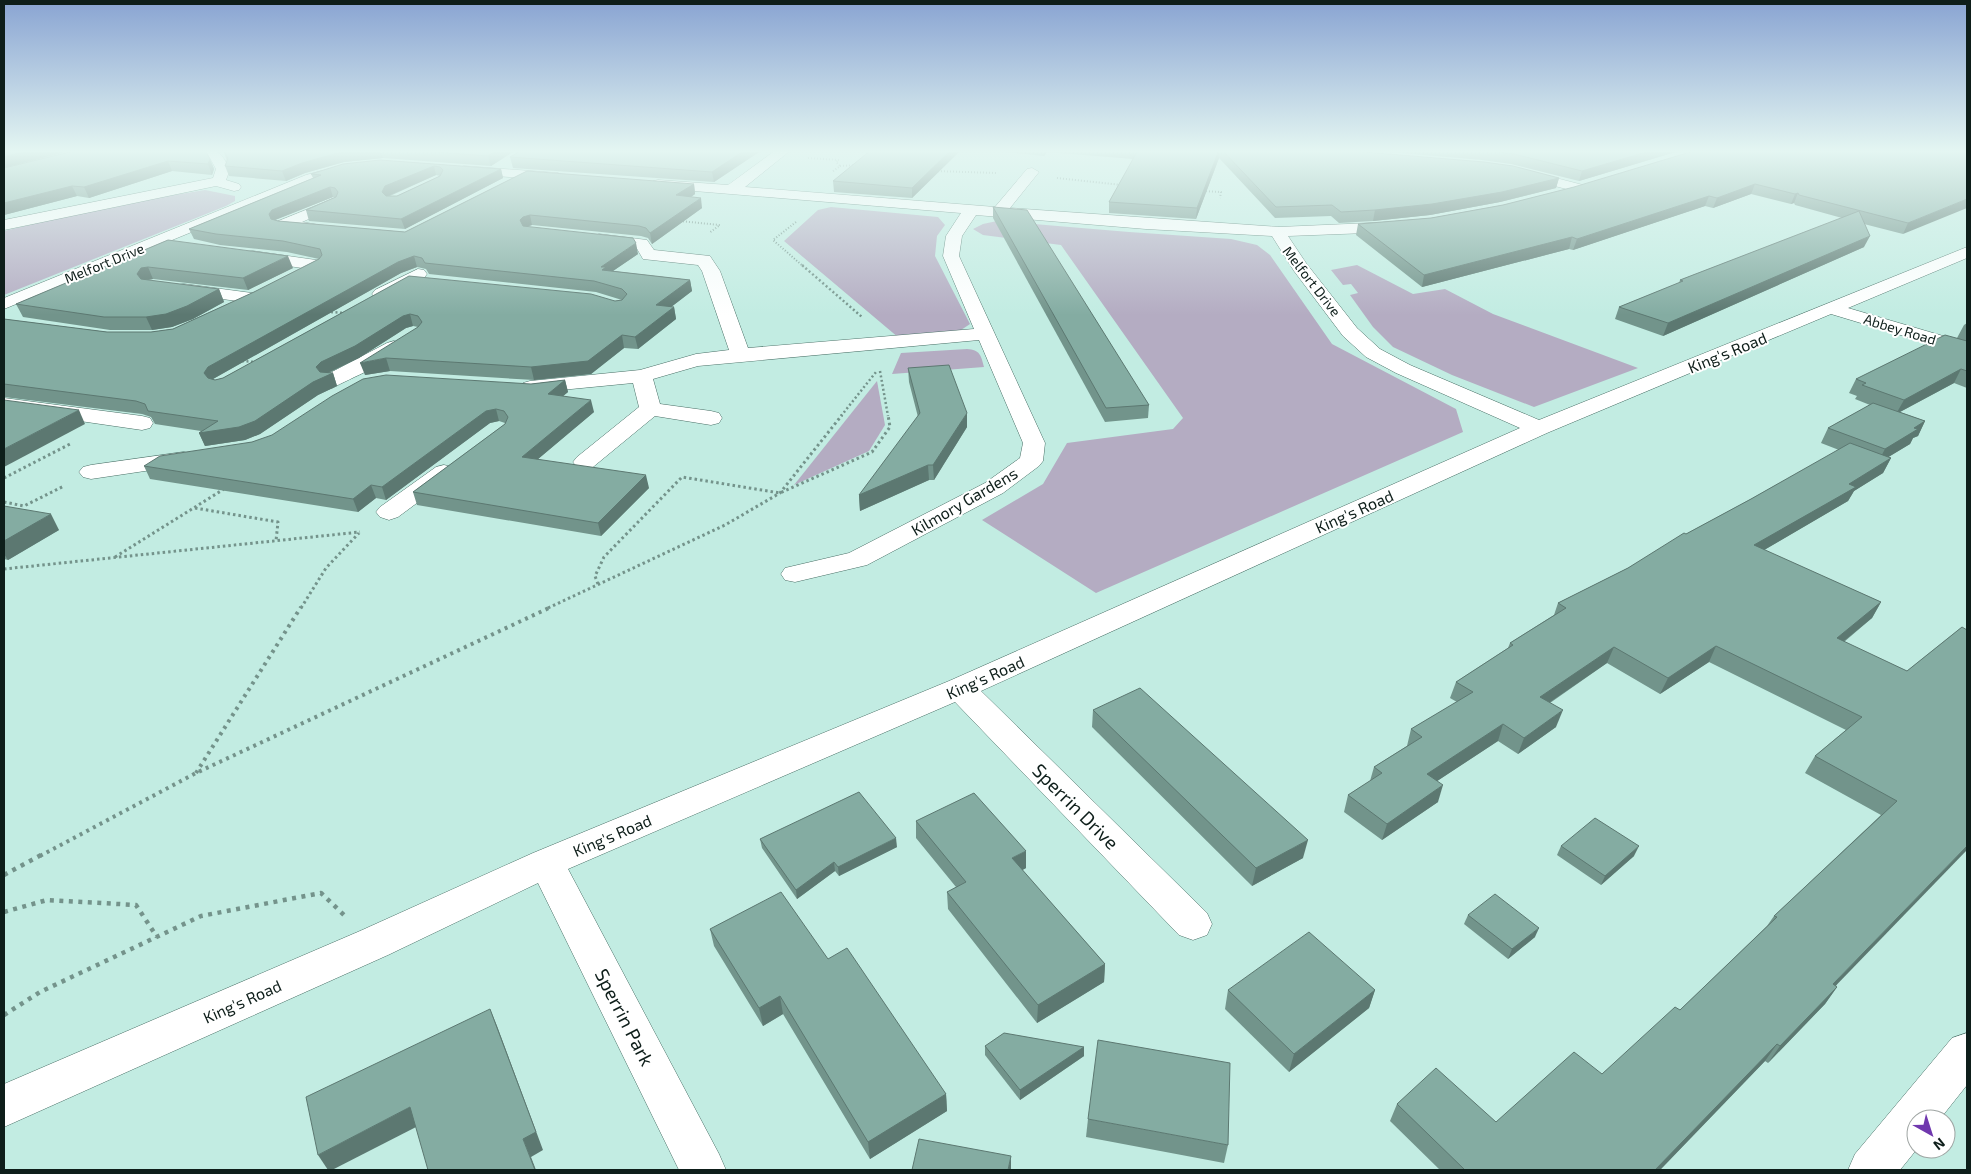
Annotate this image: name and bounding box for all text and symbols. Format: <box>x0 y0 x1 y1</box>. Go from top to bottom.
street label: Melfort Drive <box>62 239 146 287</box>
street label: Melfort Drive <box>1279 243 1345 319</box>
street label: Abbey Road <box>1862 310 1938 348</box>
street label: King's Road <box>1685 328 1769 376</box>
street label: Kilmory Gardens <box>907 463 1021 539</box>
street label: King's Road <box>1312 485 1396 537</box>
street label: King's Road <box>943 651 1027 703</box>
street label: Sperrin Drive <box>1028 758 1124 854</box>
street label: King's Road <box>570 810 654 860</box>
street label: Sperrin Park <box>591 965 659 1070</box>
street label: King's Road <box>200 975 284 1027</box>
north arrow <box>1906 1109 1956 1159</box>
text: N <box>1930 1135 1949 1154</box>

